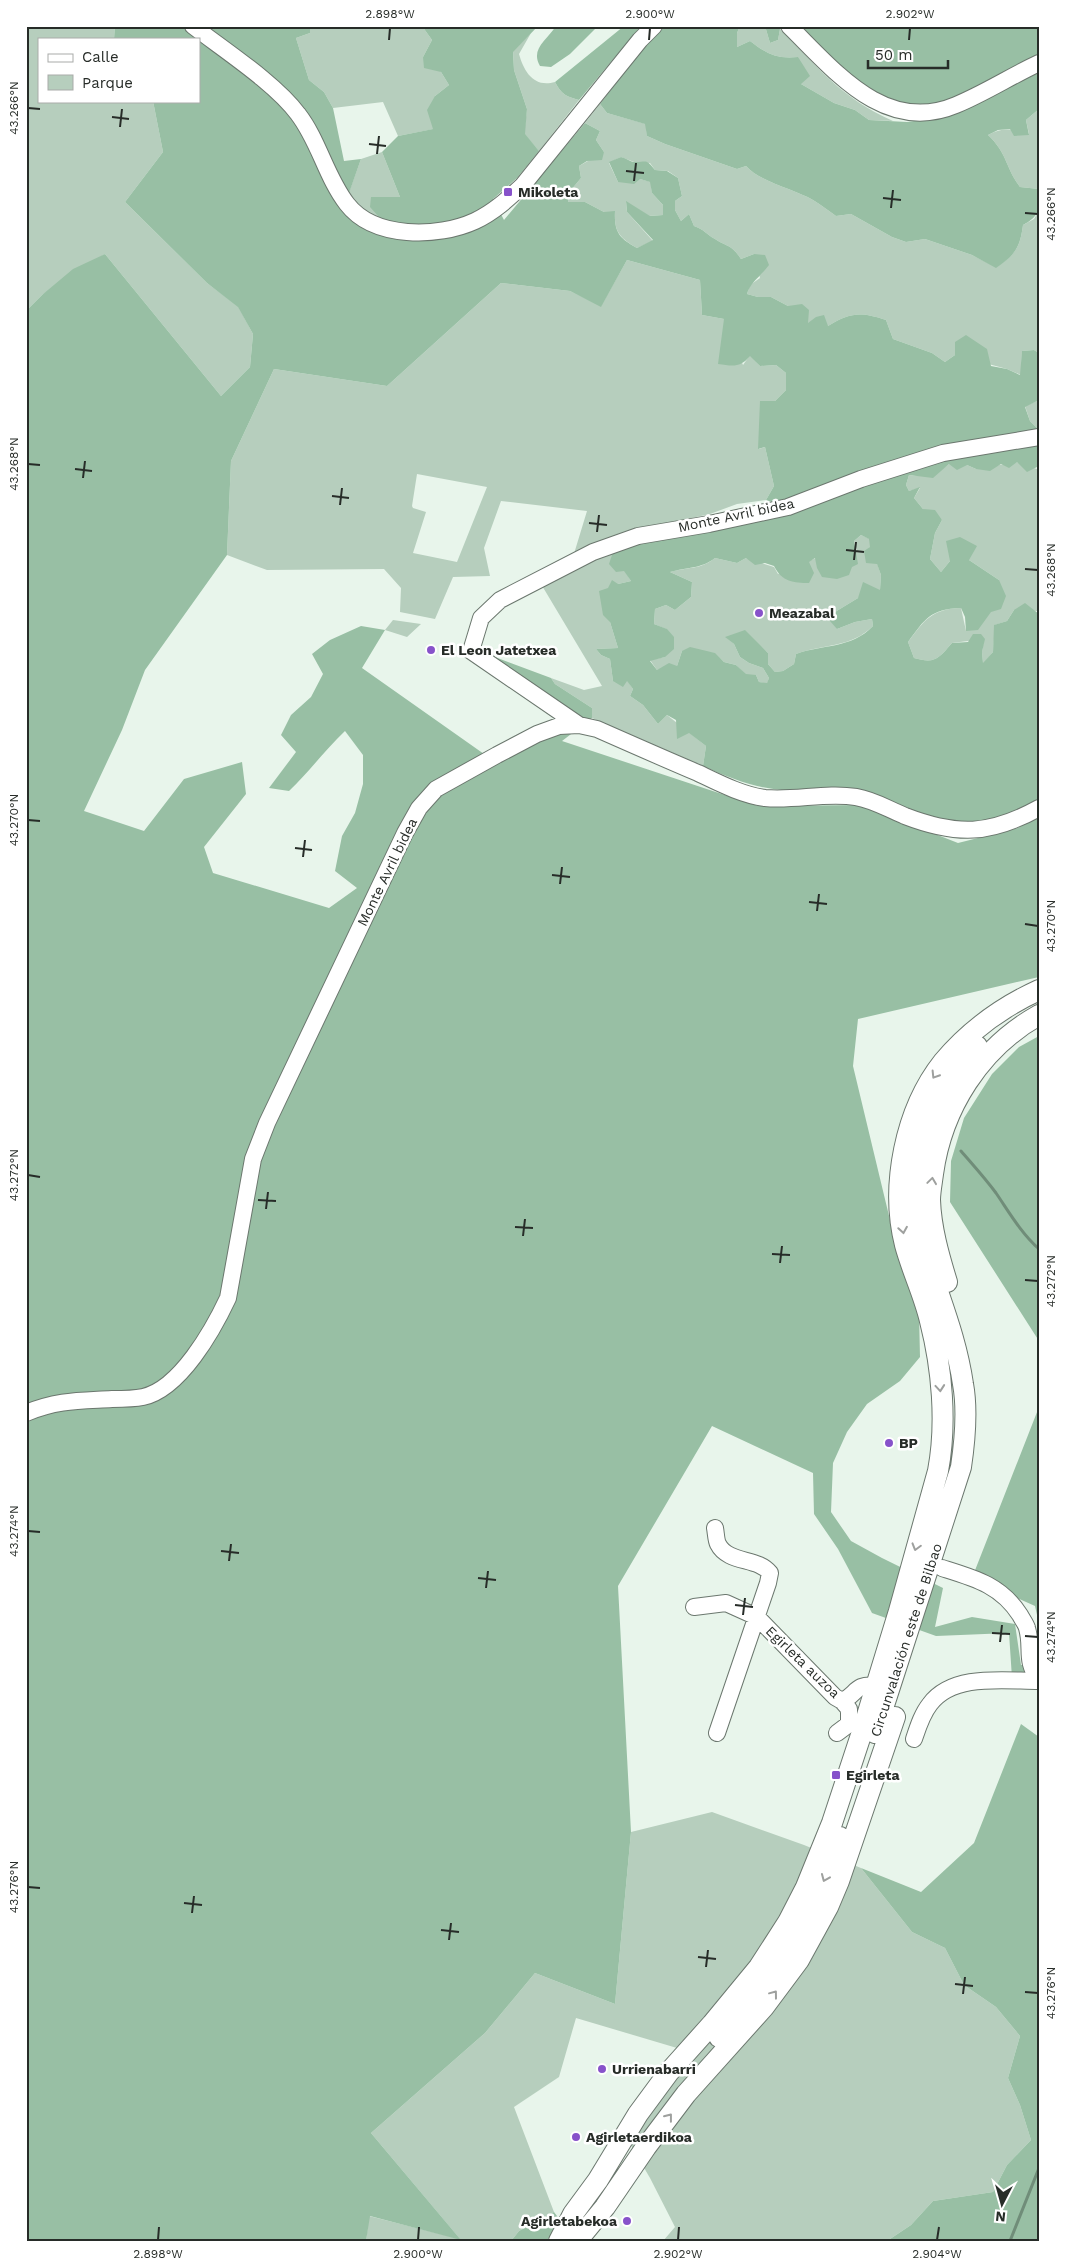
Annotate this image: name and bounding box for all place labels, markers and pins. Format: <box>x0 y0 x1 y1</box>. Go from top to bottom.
place label: Mikoleta <box>518 184 579 200</box>
marker: Mikoleta <box>502 186 514 198</box>
place label: Meazabal <box>769 605 835 621</box>
marker: Meazabal <box>753 607 765 619</box>
place label: El Leon Jatetxea <box>441 642 557 658</box>
marker: El Leon Jatetxea <box>425 644 437 656</box>
place label: BP <box>899 1435 918 1451</box>
marker: BP <box>883 1437 895 1449</box>
place label: Egirleta <box>846 1767 901 1783</box>
marker: Egirleta <box>830 1769 842 1781</box>
place label: Urrienabarri <box>612 2061 696 2077</box>
marker: Urrienabarri <box>596 2063 608 2075</box>
place label: Agirletaerdikoa <box>586 2129 693 2145</box>
marker: Agirletaerdikoa <box>570 2131 582 2143</box>
place label: Agirletabekoa <box>521 2213 618 2229</box>
marker: Agirletabekoa <box>621 2215 633 2227</box>

